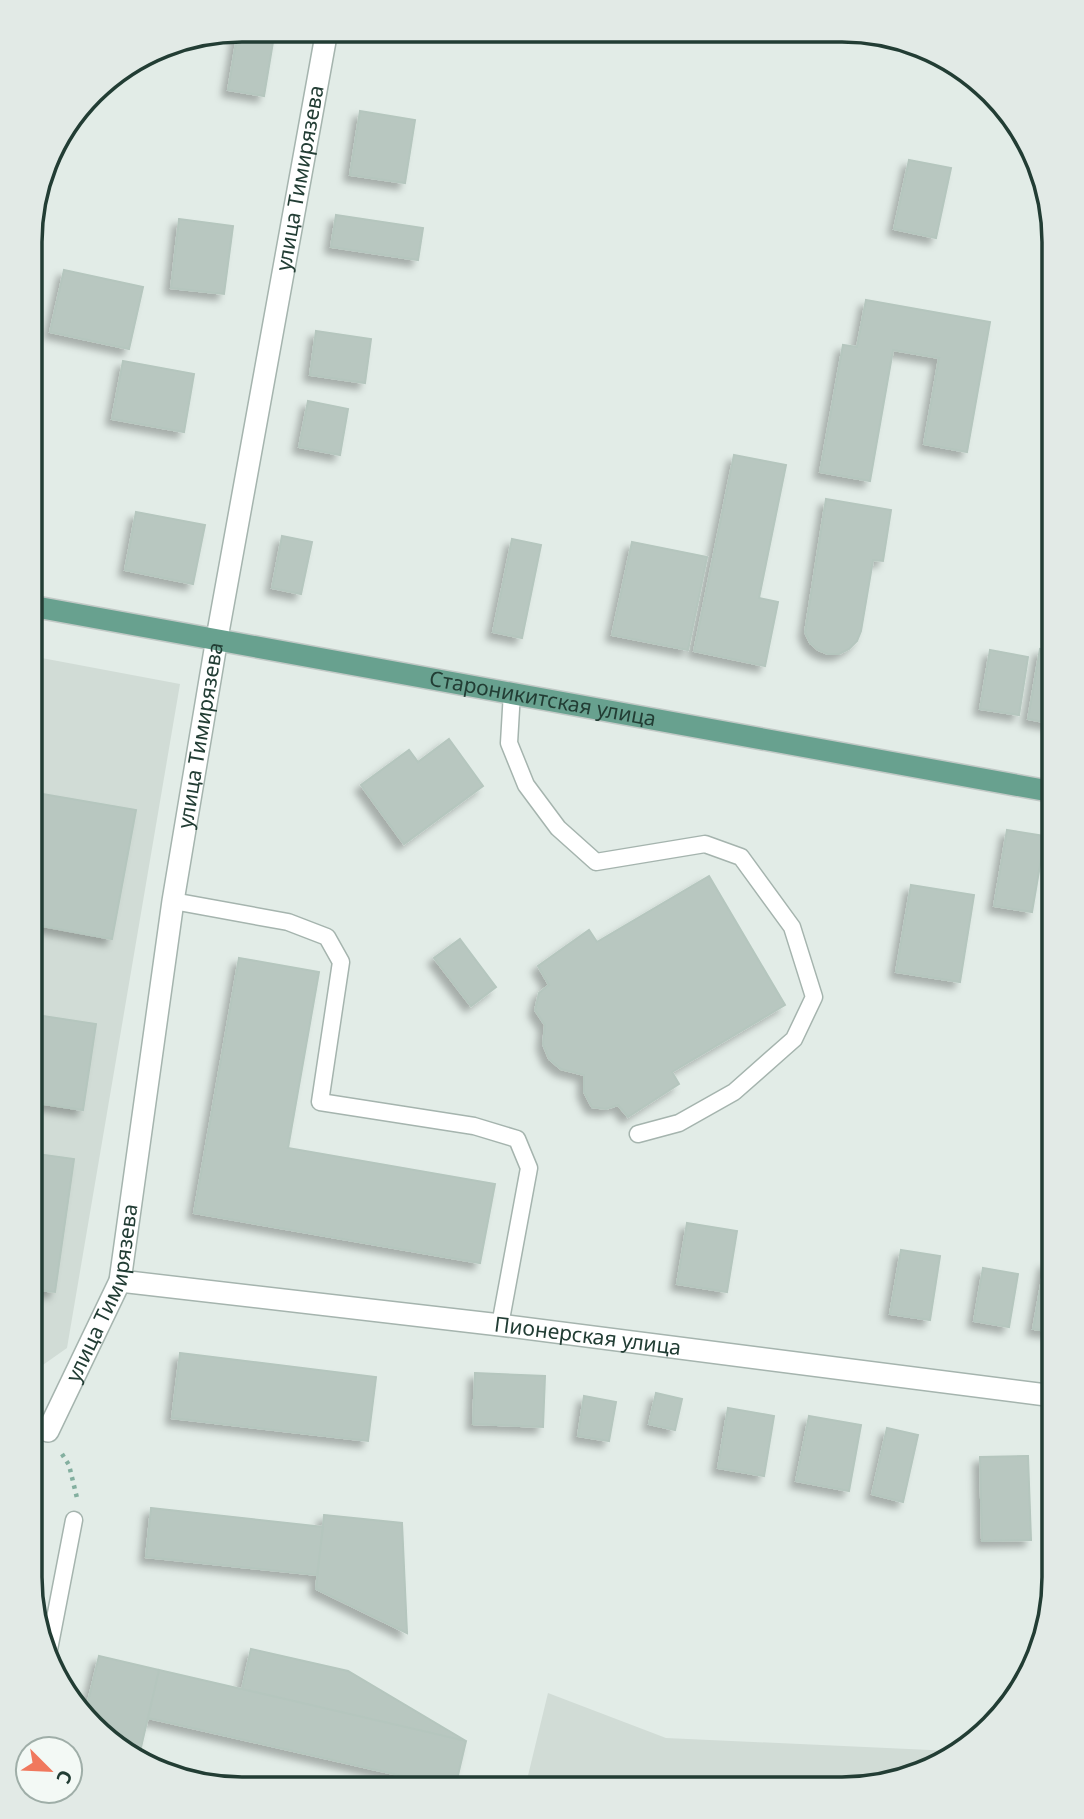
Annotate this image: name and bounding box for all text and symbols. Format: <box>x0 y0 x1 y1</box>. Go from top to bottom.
street label: улица Тимирязева <box>269 83 330 273</box>
street label: улица Тимирязева <box>170 640 229 830</box>
street label: Староникитская улица <box>427 664 658 732</box>
street label: улица Тимирязева <box>59 1202 144 1386</box>
street label: Пионерская улица <box>493 1309 683 1361</box>
north arrow <box>14 1735 84 1805</box>
text: С <box>50 1766 79 1788</box>

